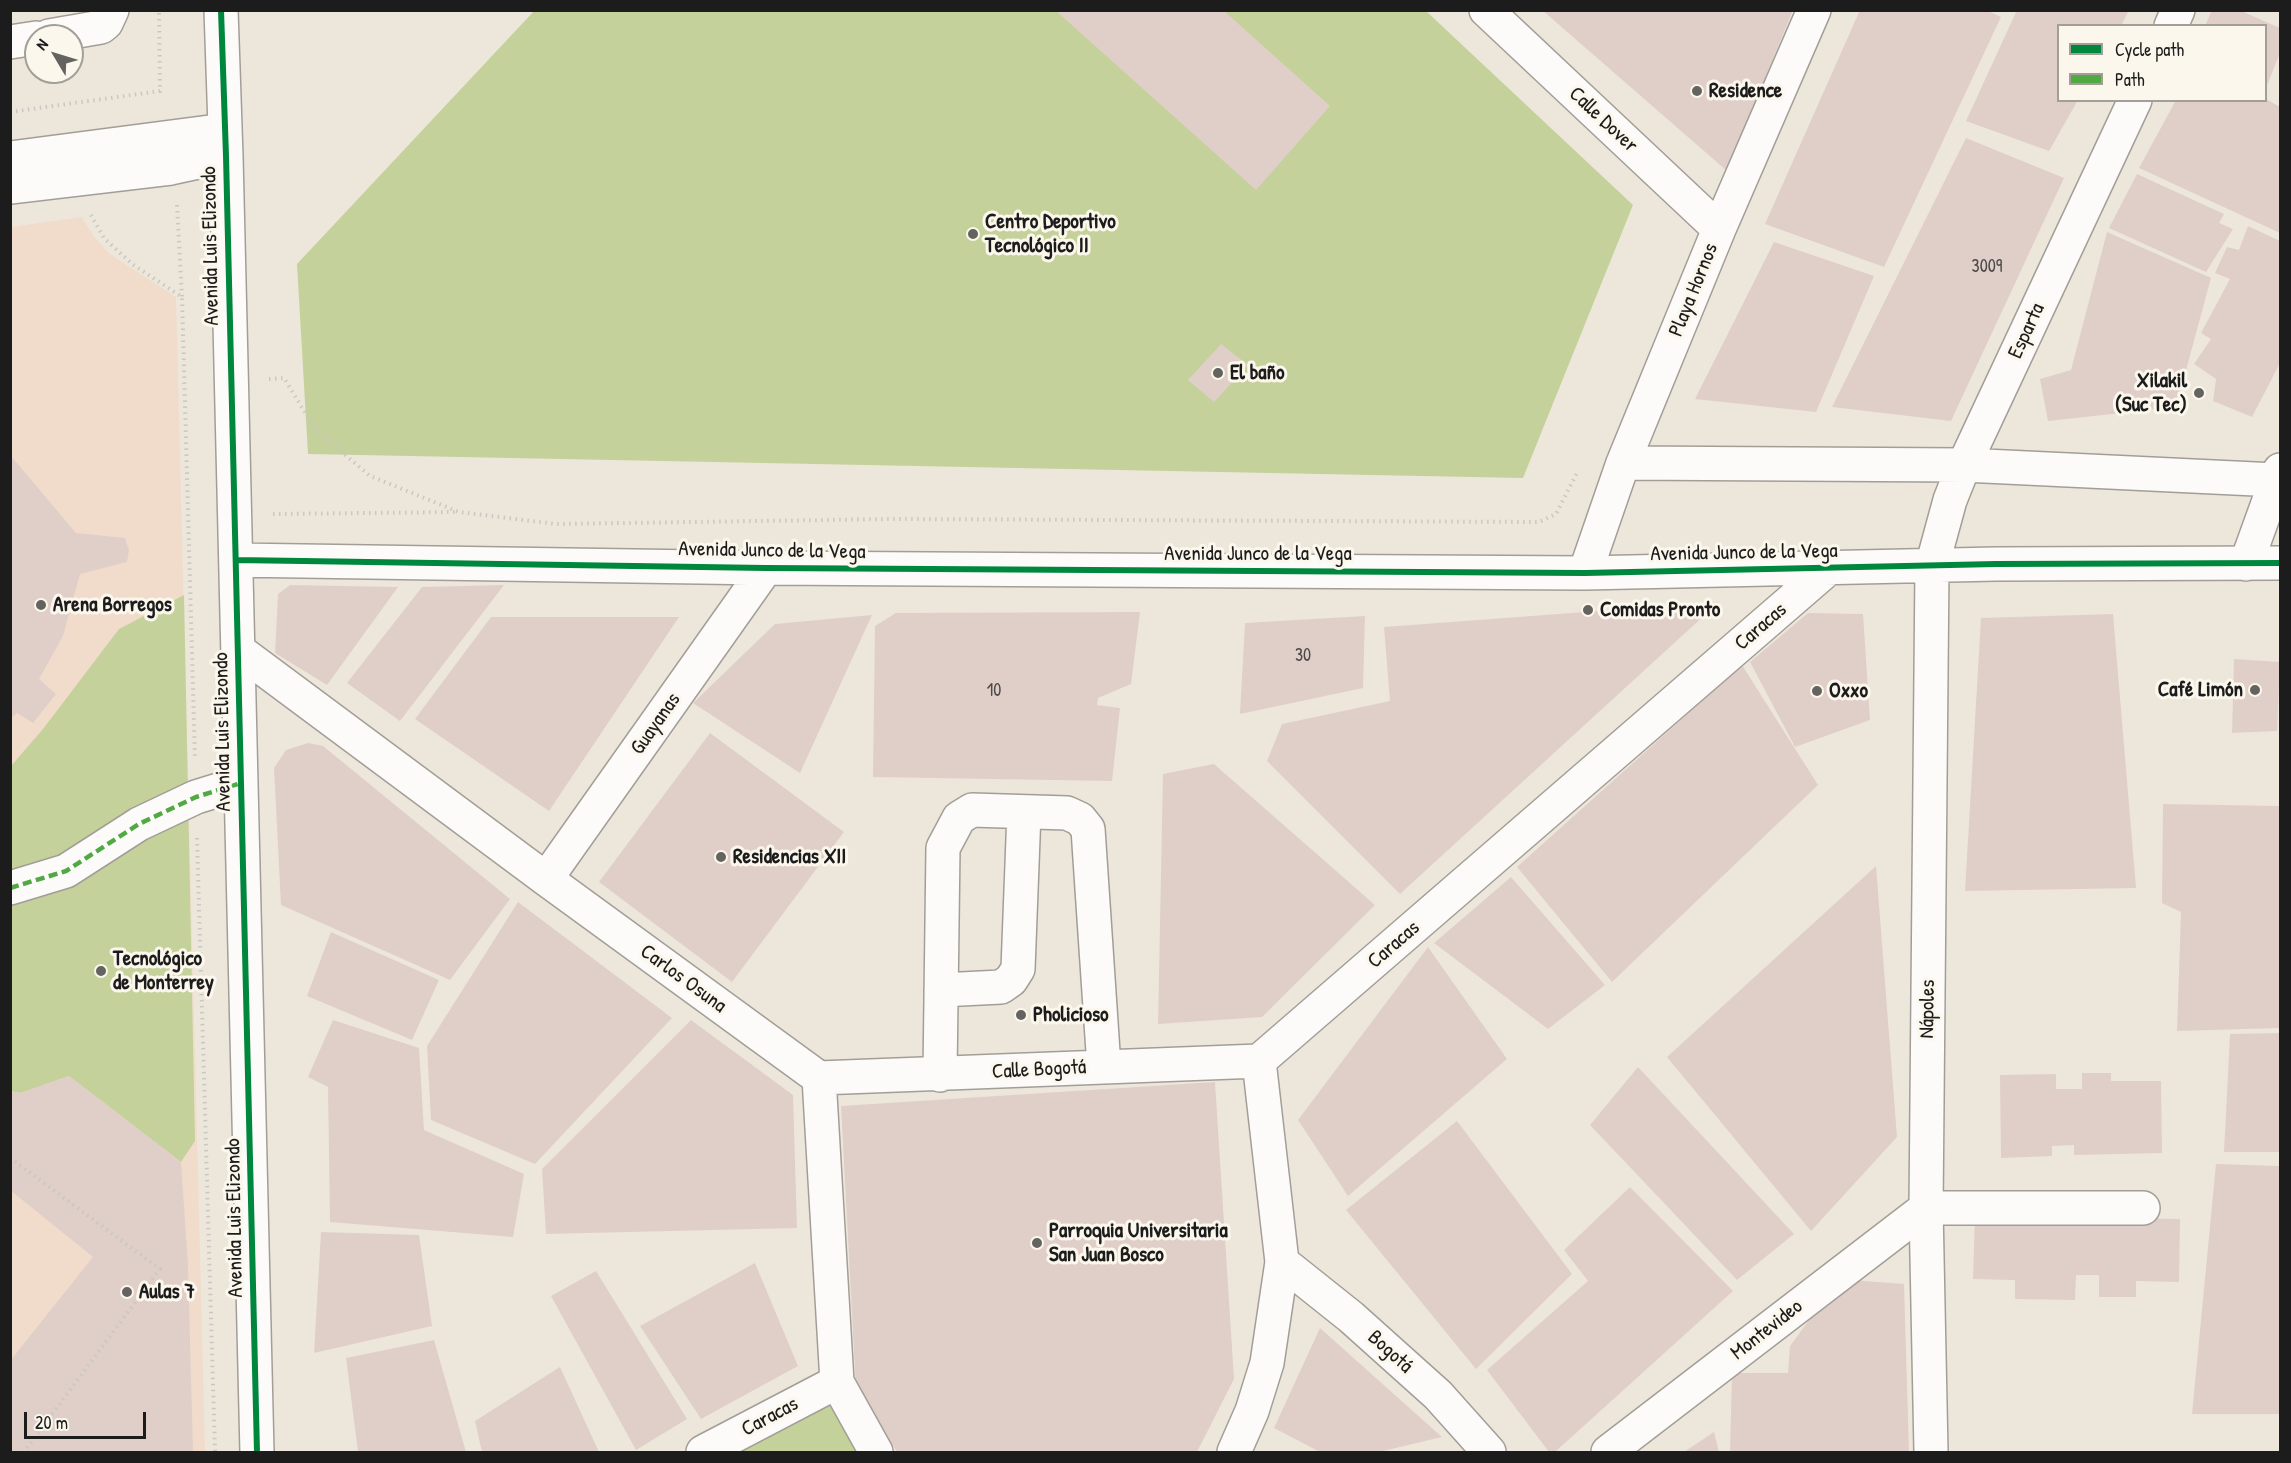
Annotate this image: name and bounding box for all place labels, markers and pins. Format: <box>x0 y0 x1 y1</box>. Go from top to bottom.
place label: Residence <box>1709 78 1782 104</box>
marker: Residence <box>1690 84 1704 98</box>
place label: Centro Deportivo Tecnológico II <box>985 209 1116 259</box>
marker: Centro Deportivo Tecnológico II <box>966 227 980 241</box>
place label: El baño <box>1230 360 1285 386</box>
marker: El baño <box>1211 366 1225 380</box>
place label: Xilakil (Suc Tec) <box>2115 368 2187 418</box>
marker: Xilakil (Suc Tec) <box>2192 386 2206 400</box>
place label: Arena Borregos <box>53 592 172 618</box>
place label: Comidas Pronto <box>1600 597 1720 623</box>
marker: Arena Borregos <box>34 598 48 612</box>
marker: Comidas Pronto <box>1581 603 1595 617</box>
place label: Café Limón <box>2158 677 2243 703</box>
place label: Oxxo <box>1829 678 1868 704</box>
marker: Café Limón <box>2248 683 2262 697</box>
marker: Oxxo <box>1810 684 1824 698</box>
place label: Residencias XII <box>733 844 846 870</box>
marker: Residencias XII <box>714 850 728 864</box>
place label: Tecnológico de Monterrey <box>113 946 214 996</box>
marker: Tecnológico de Monterrey <box>94 964 108 978</box>
place label: Pholicioso <box>1033 1002 1109 1028</box>
marker: Pholicioso <box>1014 1008 1028 1022</box>
place label: Parroquia Universitaria San Juan Bosco <box>1049 1218 1228 1268</box>
marker: Parroquia Universitaria San Juan Bosco <box>1030 1236 1044 1250</box>
place label: Aulas 7 <box>139 1279 195 1305</box>
marker: Aulas 7 <box>120 1285 134 1299</box>

